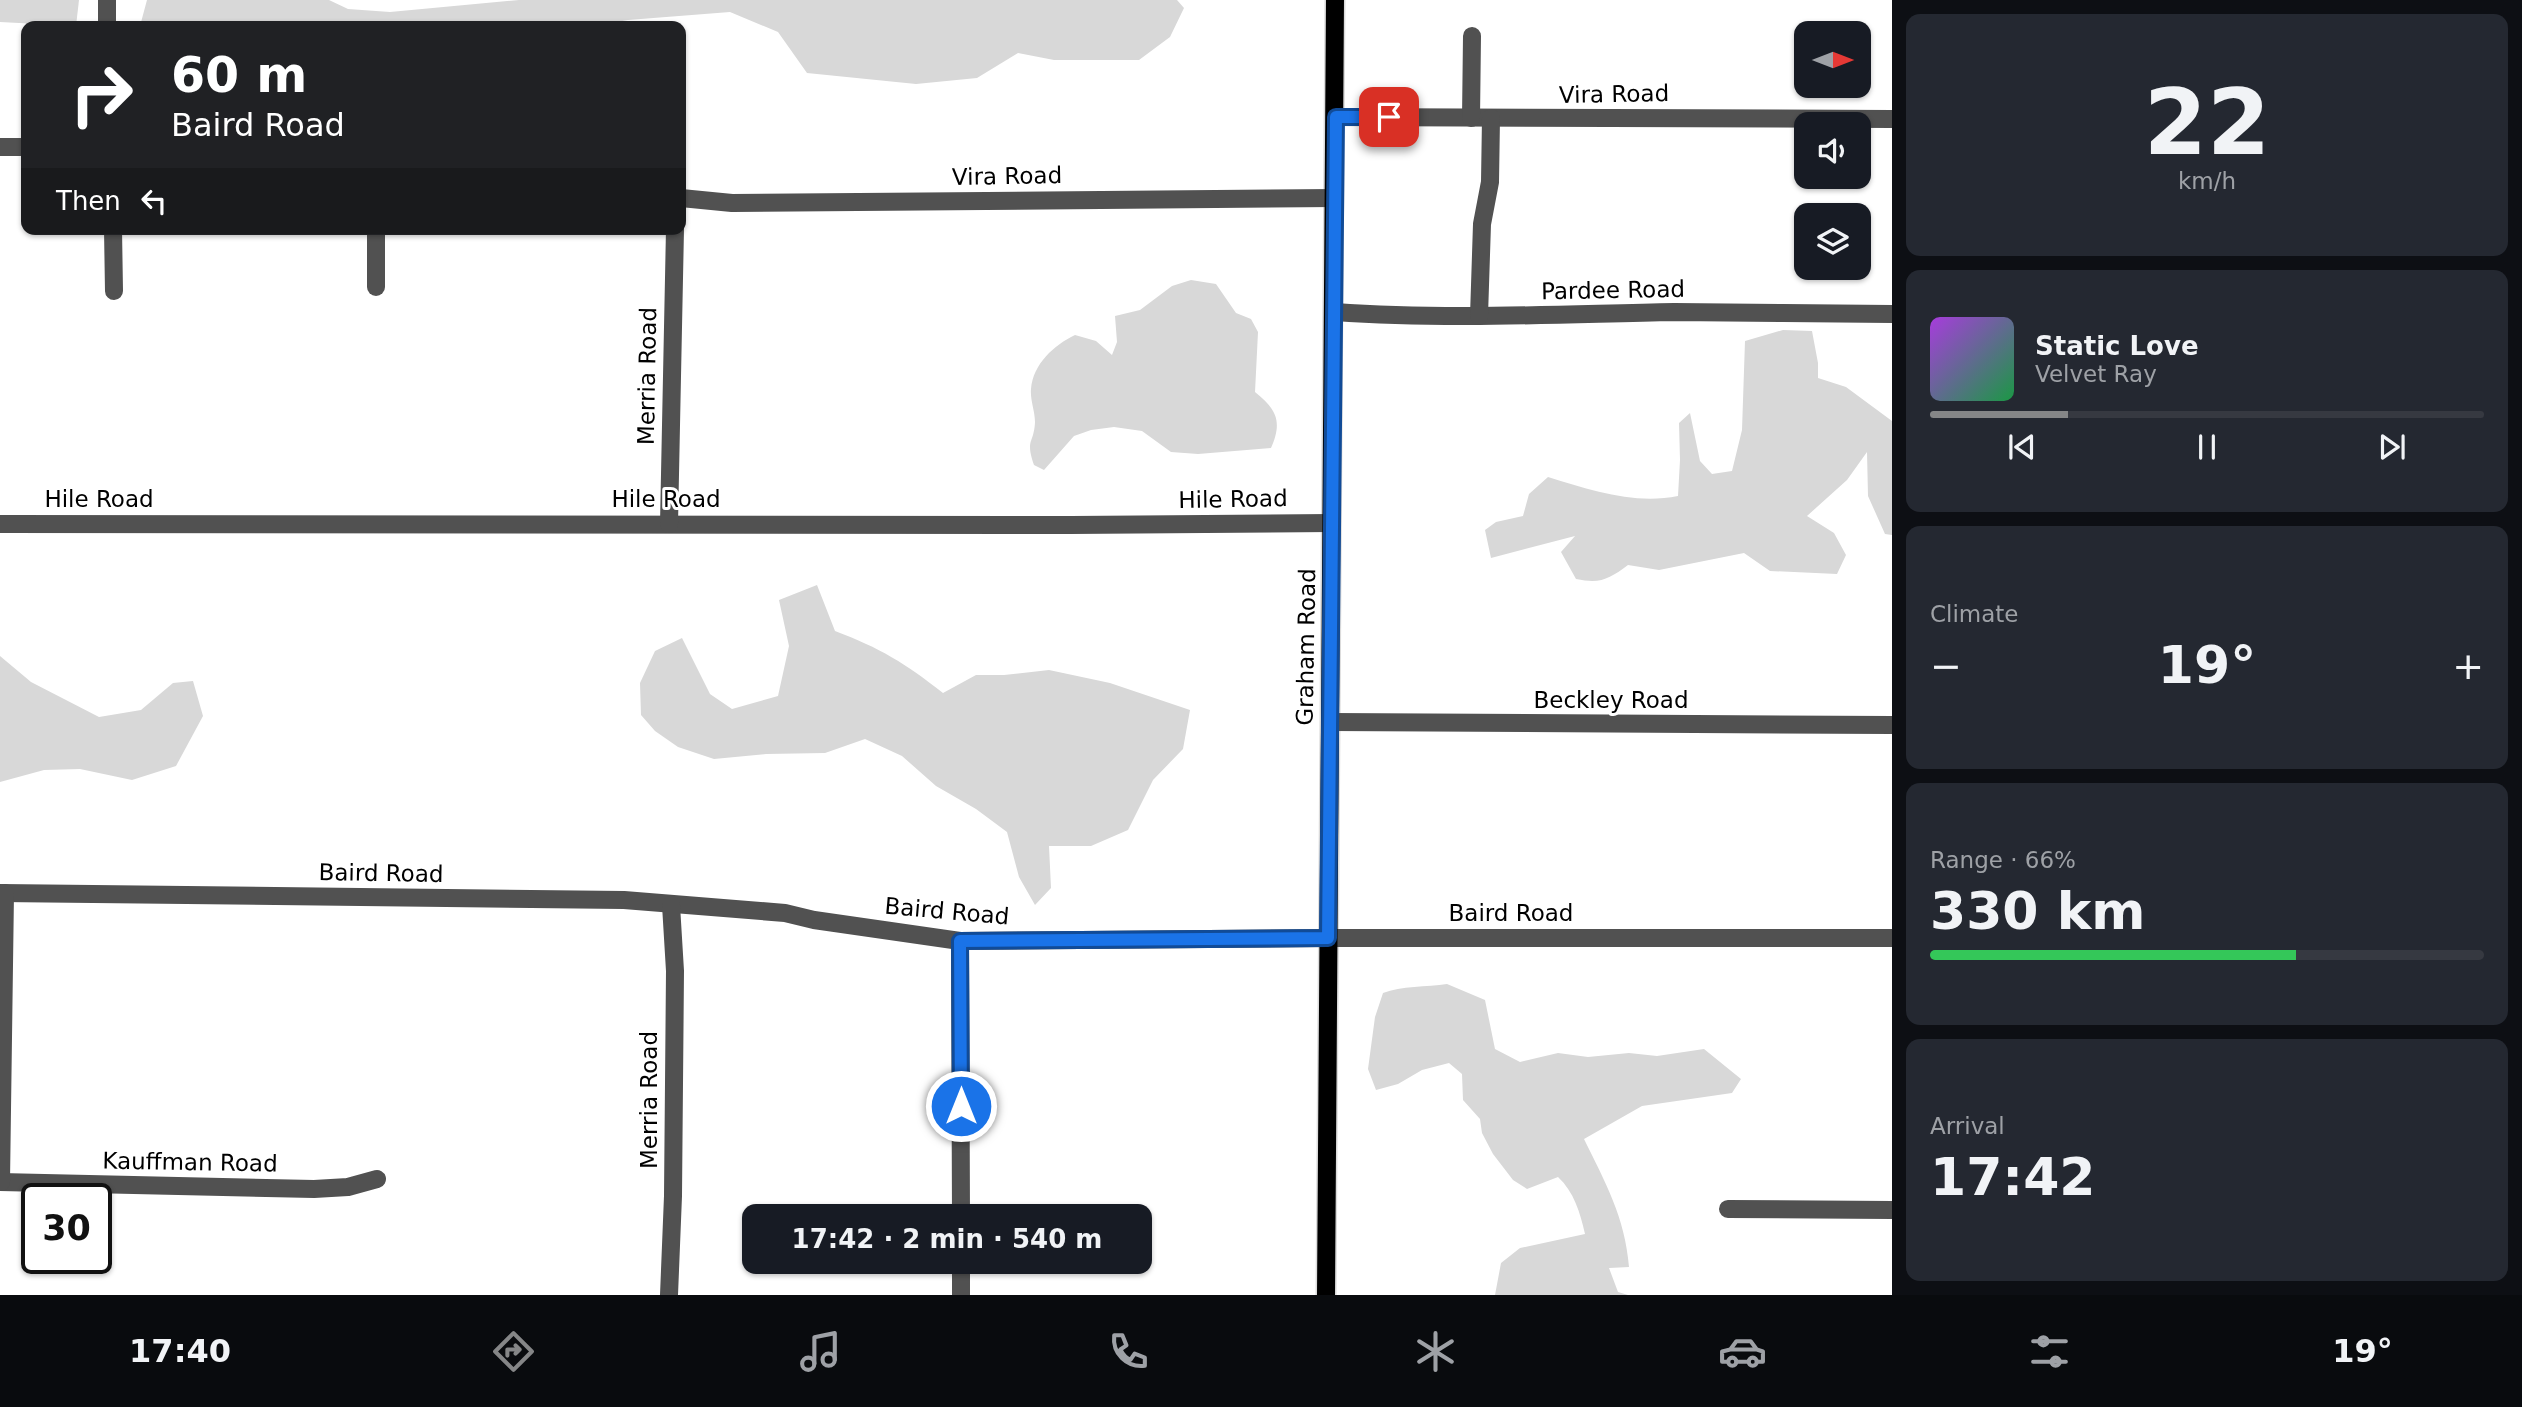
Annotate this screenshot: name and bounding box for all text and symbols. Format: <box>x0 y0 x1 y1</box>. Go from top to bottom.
north arrow <box>1794 21 1871 98</box>
map controls <box>1794 21 1871 280</box>
text: 60 m <box>171 47 307 104</box>
icon: right <box>56 49 147 140</box>
text: 22 <box>2144 70 2270 175</box>
street label: Vira Road <box>1559 80 1669 108</box>
pin <box>1359 87 1419 147</box>
icon: arrive <box>1370 98 1408 136</box>
text: Baird Road <box>171 106 345 144</box>
button: sound <box>1794 112 1871 189</box>
street label: Vira Road <box>952 162 1062 190</box>
text: km/h <box>2178 168 2236 194</box>
icon: left <box>135 182 173 220</box>
text: Then <box>56 186 121 216</box>
button: layers <box>1794 203 1871 280</box>
street label: Pardee Road <box>1541 276 1685 304</box>
street label: Merria Road <box>633 307 661 445</box>
text: Static Love <box>2035 331 2199 361</box>
text: Velvet Ray <box>2035 361 2157 387</box>
icon: previous <box>2003 428 2041 466</box>
icon: pause <box>2188 428 2226 466</box>
icon: next <box>2373 428 2411 466</box>
street label: Hile Road <box>1178 485 1288 513</box>
street label: Hile Road <box>44 486 154 512</box>
street label: Hile Road <box>611 486 721 512</box>
street label: Graham Road <box>1292 568 1320 726</box>
text: Climate <box>1930 601 2019 627</box>
text: 19° <box>2158 635 2256 695</box>
text: − <box>1930 644 1962 688</box>
text: + <box>2452 644 2484 688</box>
street label: Beckley Road <box>1533 687 1689 713</box>
text: Range · 66% <box>1930 847 2076 873</box>
street label: Baird Road <box>318 859 444 887</box>
text: 330 km <box>1930 881 2145 941</box>
street label: Baird Road <box>884 893 1010 929</box>
street label: Baird Road <box>1449 900 1573 926</box>
street label: Merria Road <box>636 1031 662 1169</box>
position arrow <box>924 1069 998 1143</box>
text: Arrival <box>1930 1113 2005 1139</box>
street label: Kauffman Road <box>102 1147 278 1177</box>
text: 17:42 <box>1930 1147 2096 1207</box>
speed limit sign: 30 <box>21 1183 112 1274</box>
text: 17:42 · 2 min · 540 m <box>792 1224 1102 1254</box>
icon: directions <box>489 1327 538 1376</box>
icon: music <box>796 1327 845 1376</box>
icon: phone <box>1104 1327 1153 1376</box>
icon: climate <box>1411 1327 1460 1376</box>
icon: car <box>1718 1327 1767 1376</box>
icon: filters <box>2025 1327 2074 1376</box>
text: 17:40 <box>129 1332 231 1370</box>
text: 19° <box>2332 1332 2393 1370</box>

